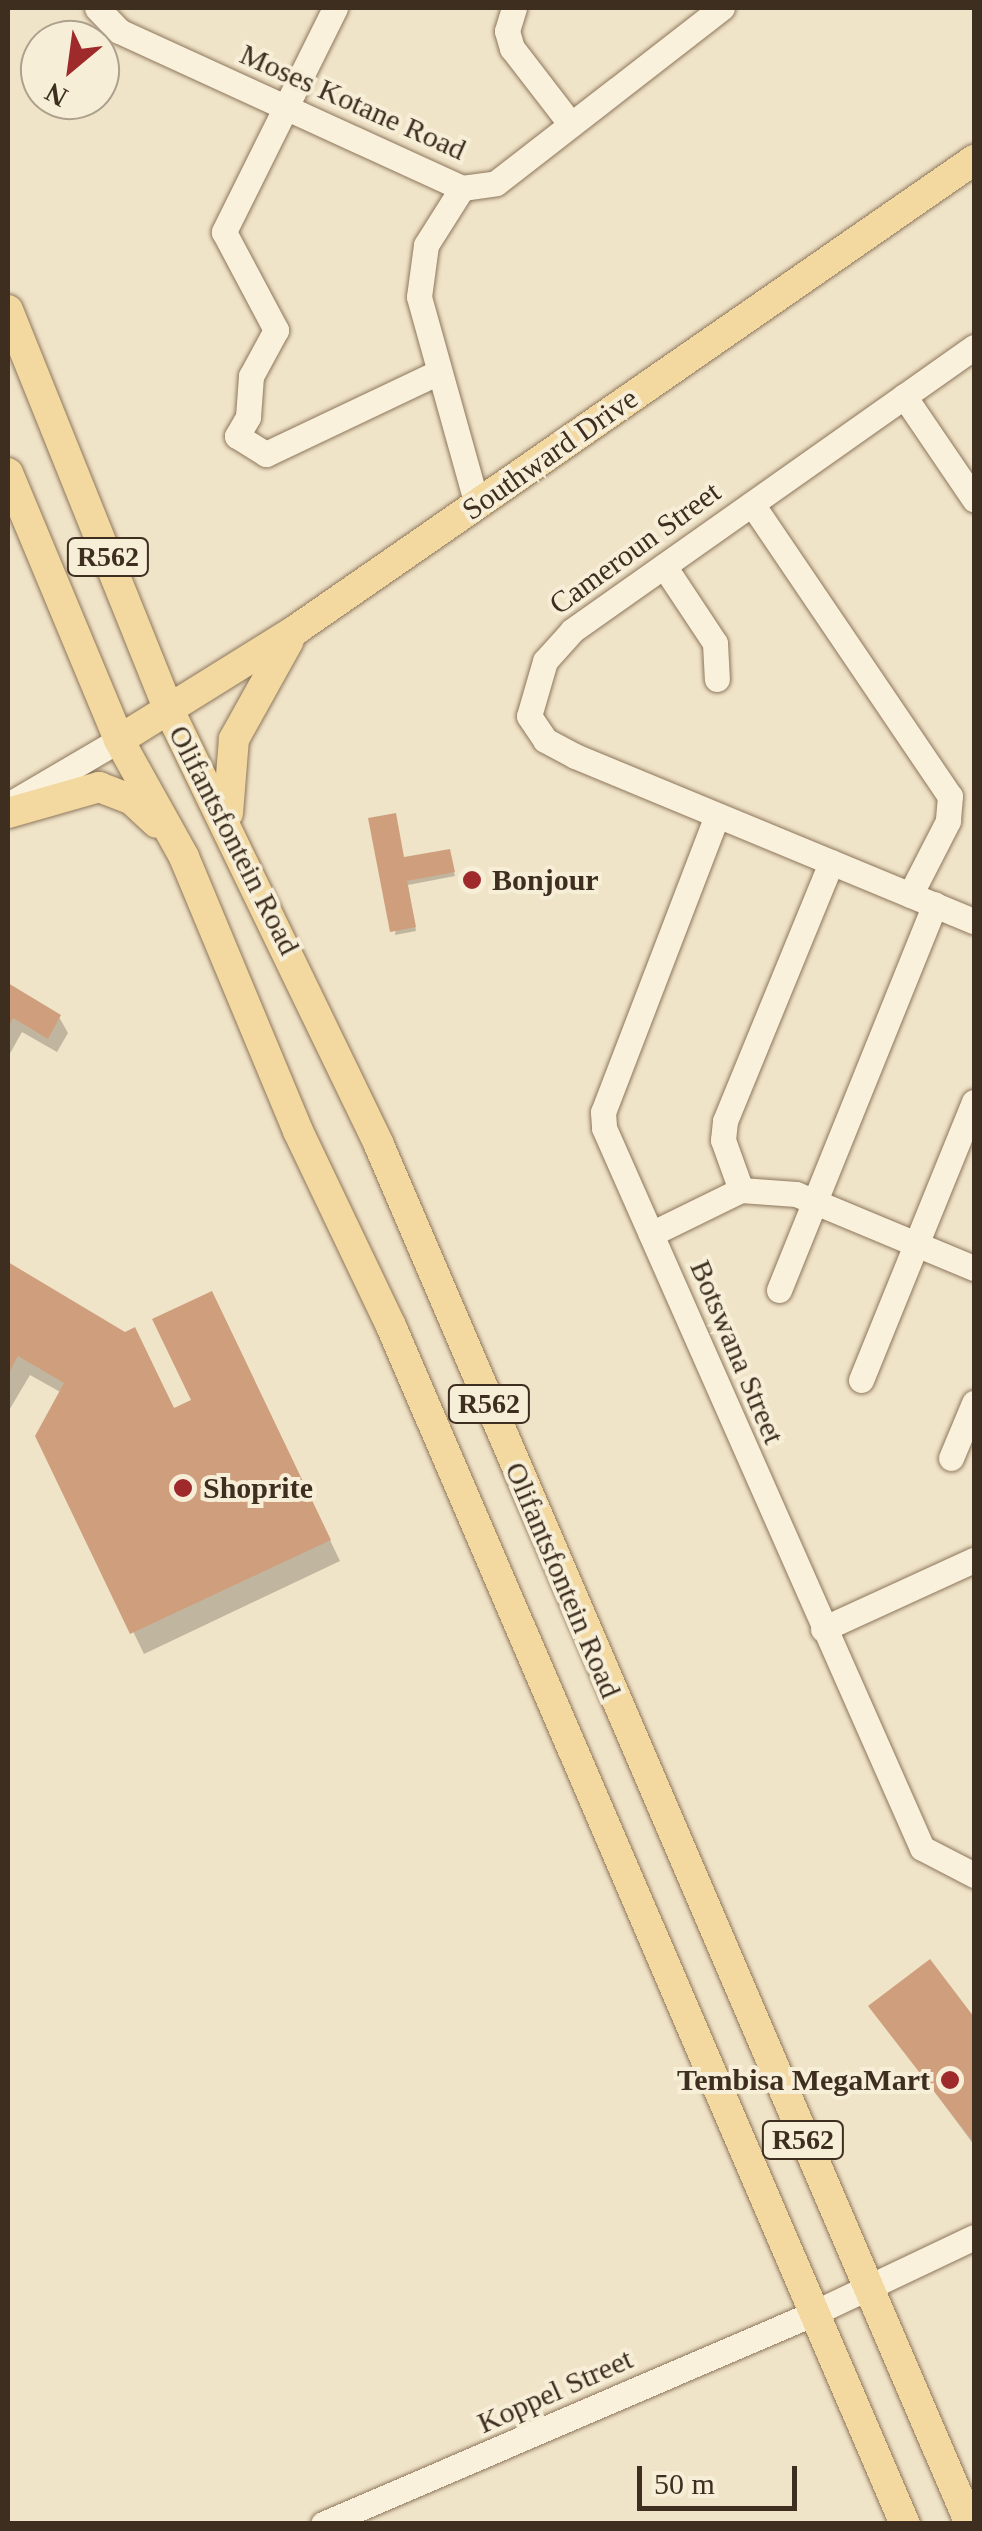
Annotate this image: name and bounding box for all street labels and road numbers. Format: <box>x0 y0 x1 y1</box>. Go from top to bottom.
street label: Moses Kotane Road <box>235 36 471 168</box>
street label: Southward Drive <box>455 380 645 528</box>
street label: Cameroun Street <box>543 474 727 622</box>
road number: R562 <box>66 534 150 580</box>
street label: Olifantsfontein Road <box>161 719 307 961</box>
street label: Botswana Street <box>682 1255 792 1449</box>
road number: R562 <box>446 1381 532 1427</box>
street label: Olifantsfontein Road <box>497 1457 629 1703</box>
road number: R562 <box>760 2117 846 2163</box>
street label: Koppel Street <box>472 2341 638 2441</box>

